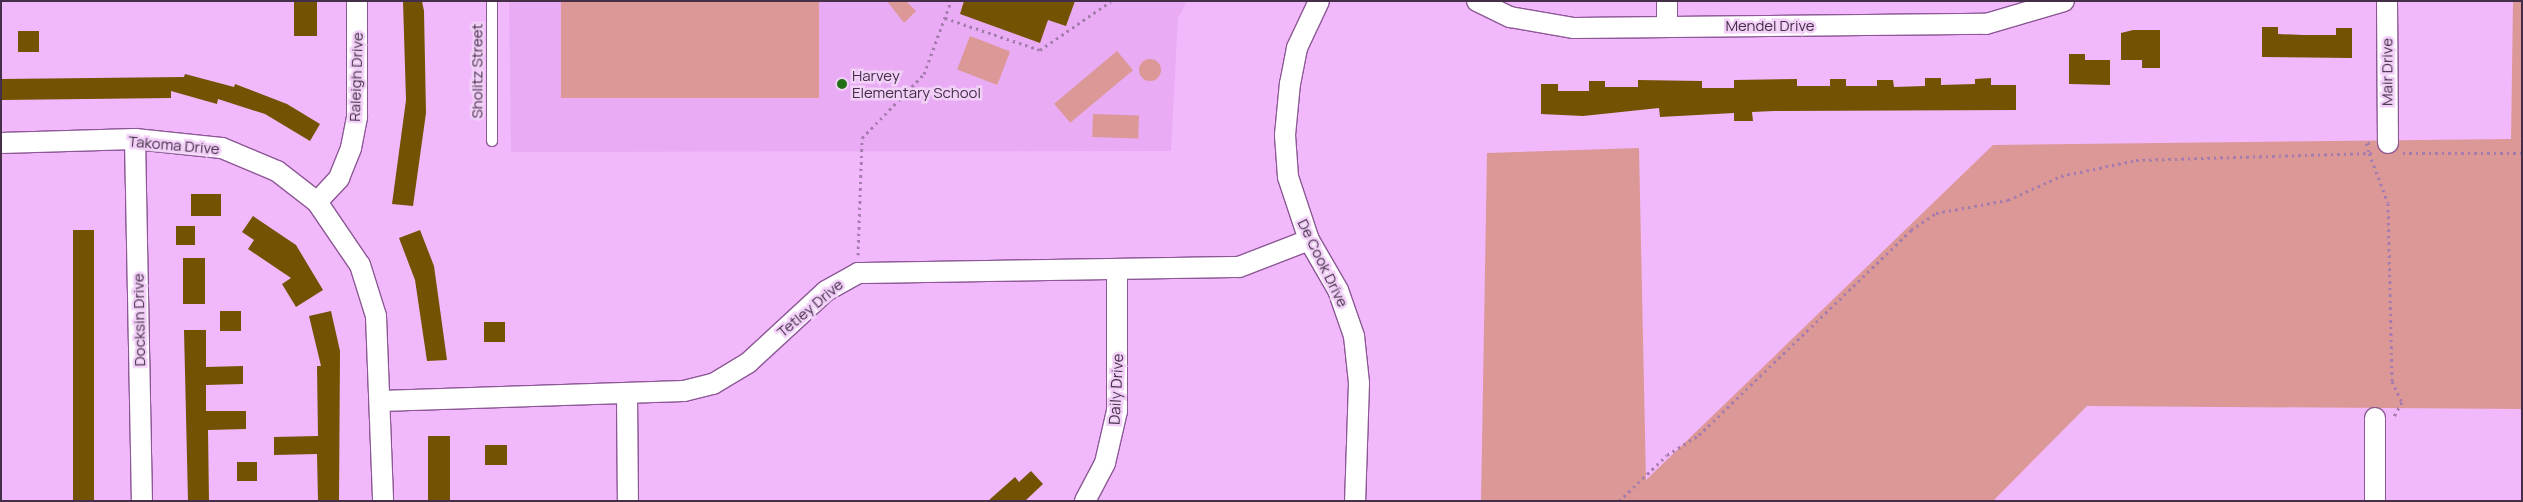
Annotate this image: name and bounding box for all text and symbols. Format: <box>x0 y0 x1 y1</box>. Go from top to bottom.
street label: Mendel Drive <box>1725 17 1815 35</box>
street label: Sholitz Street <box>468 23 486 119</box>
street label: Raleigh Drive <box>345 32 367 122</box>
street label: Mair Drive <box>2378 38 2396 106</box>
place label: Harvey Elementary School <box>852 66 981 101</box>
marker: Harvey Elementary School <box>836 78 848 90</box>
street label: Takoma Drive <box>128 132 220 158</box>
street label: De Cook Drive <box>1294 216 1352 310</box>
street label: Docksin Drive <box>129 273 149 367</box>
street label: Tetley Drive <box>773 275 847 341</box>
street label: Daily Drive <box>1105 353 1127 425</box>

